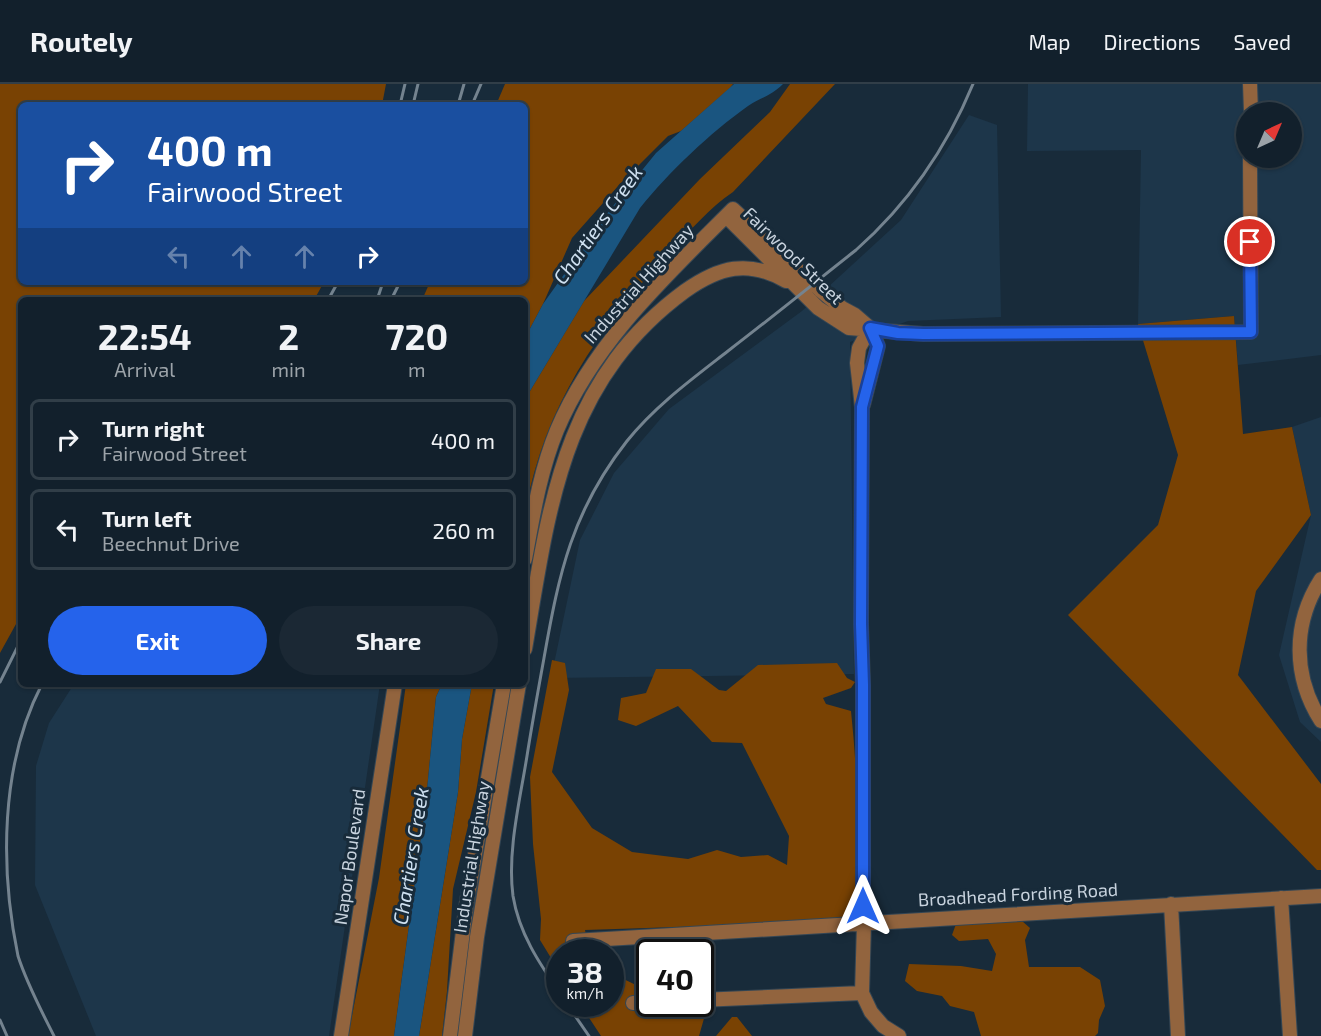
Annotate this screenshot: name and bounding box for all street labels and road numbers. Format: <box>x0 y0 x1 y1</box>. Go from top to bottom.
street label: Fairwood Street <box>739 202 848 309</box>
street label: Industrial Highway <box>579 219 698 348</box>
street label: Industrial Highway <box>448 779 494 934</box>
street label: Napor Boulevard <box>329 787 369 926</box>
street label: Broadhead Fording Road <box>917 878 1119 910</box>

